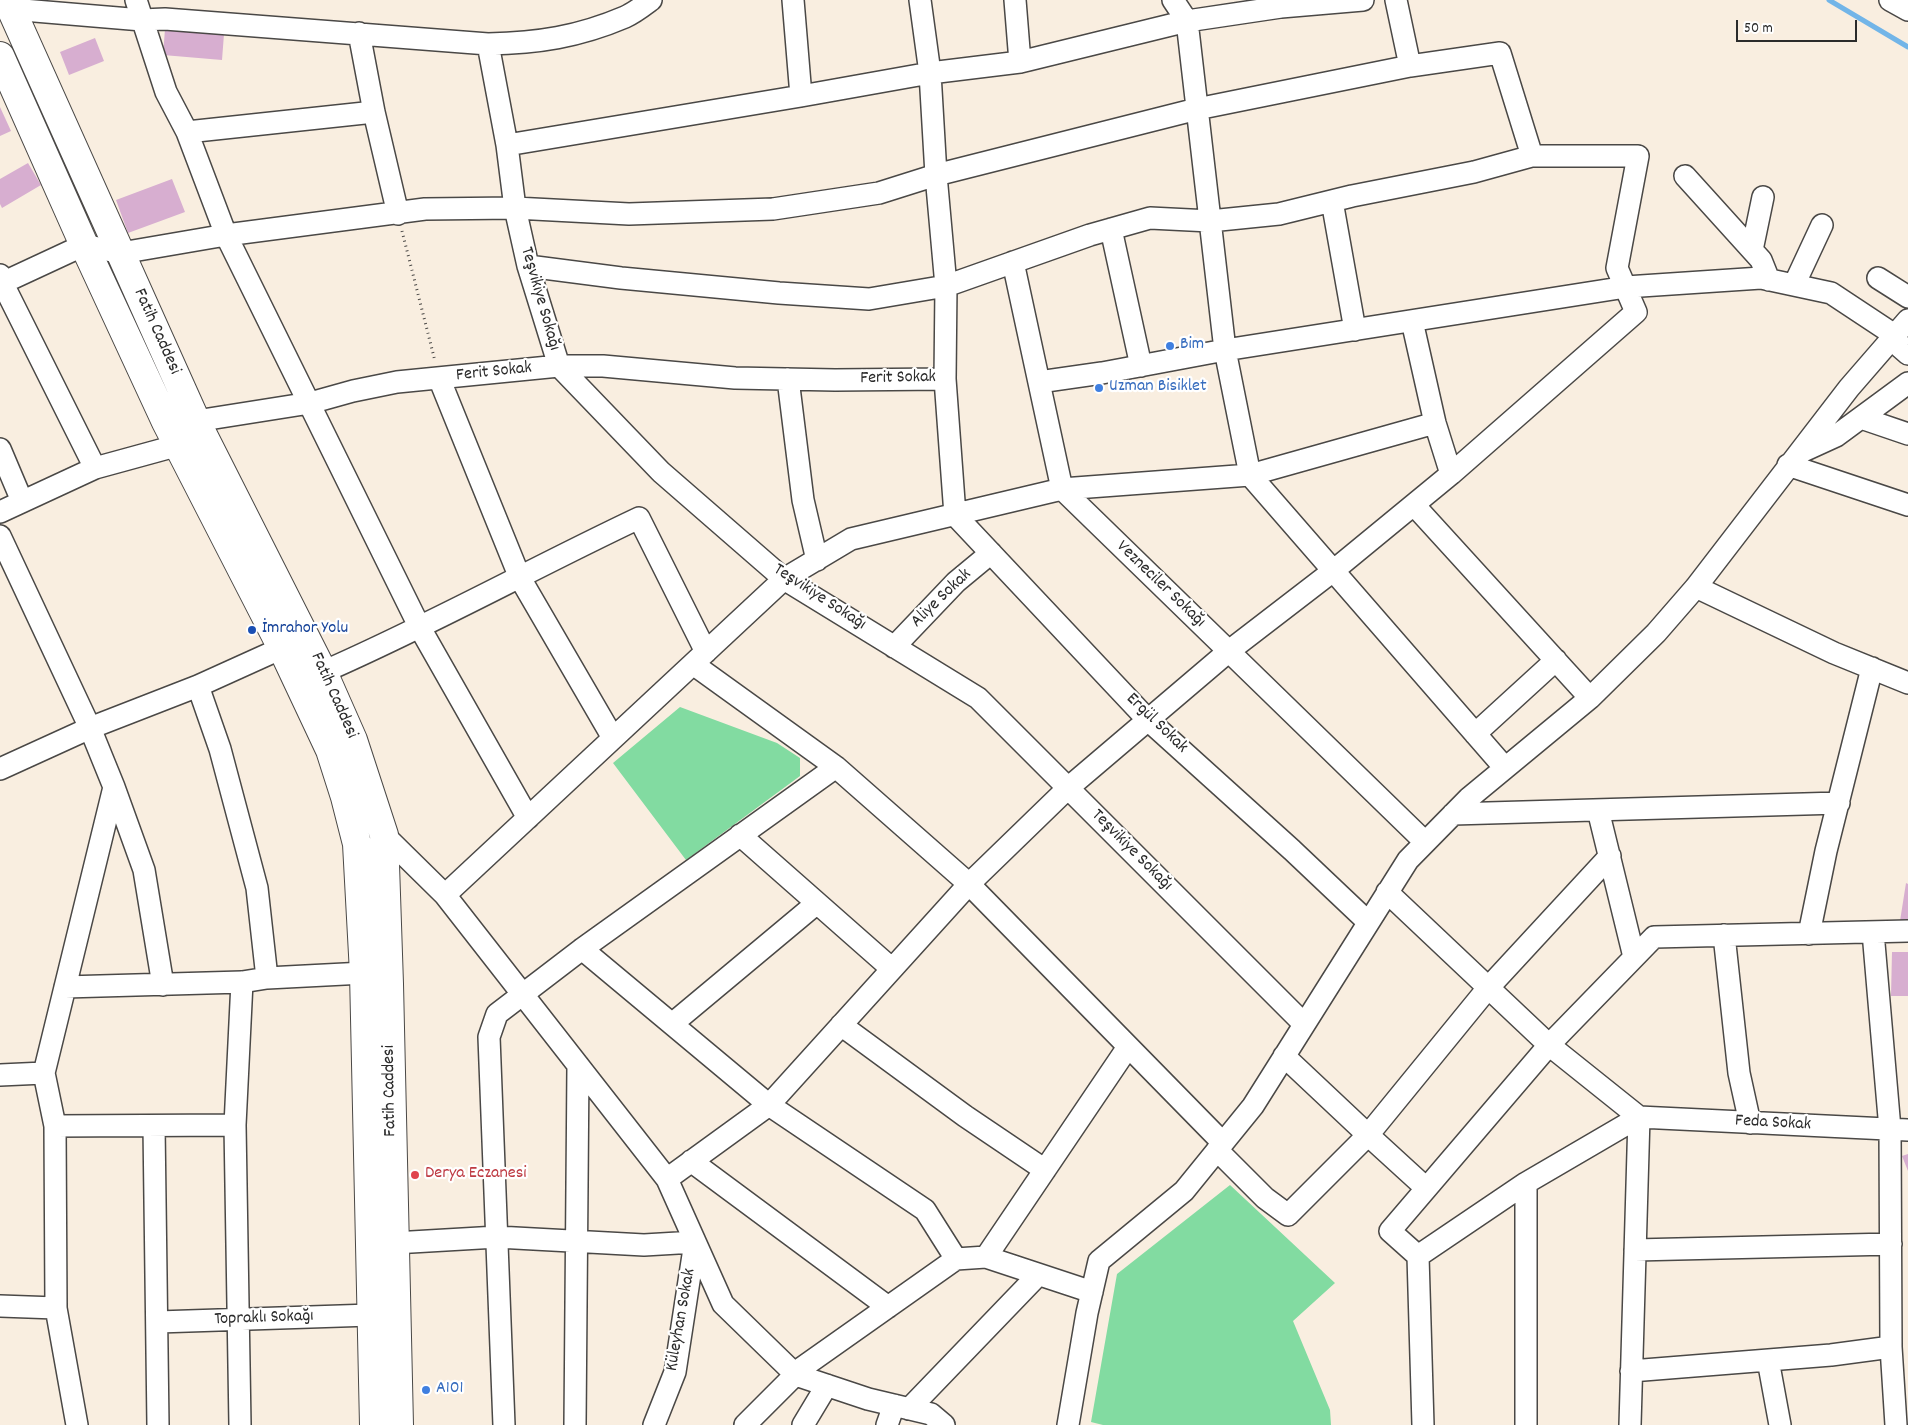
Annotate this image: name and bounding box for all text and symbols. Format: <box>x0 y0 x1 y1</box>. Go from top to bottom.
scale bar <box>1738 10 1859 42</box>
text: 50 m <box>1744 18 1773 40</box>
street label: Teşvikiye Sokağı <box>514 245 564 353</box>
street label: Fatih Caddesi <box>127 286 185 378</box>
place label: Bim <box>1180 335 1204 357</box>
marker: Bim <box>1164 340 1176 352</box>
street label: Ferit Sokak <box>455 358 533 388</box>
street label: Ferit Sokak <box>860 368 936 390</box>
place label: Uzman Bisiklet <box>1109 377 1207 399</box>
marker: Uzman Bisiklet <box>1093 382 1105 394</box>
street label: Vezneciler Sokağı <box>1111 537 1209 633</box>
street label: Teşvikiye Sokağı <box>768 560 870 636</box>
street label: Aliye Sokak <box>907 565 977 633</box>
place label: İmrahor Yolu <box>262 619 348 641</box>
marker: İmrahor Yolu <box>246 624 258 636</box>
street label: Fatih Caddesi <box>304 650 362 742</box>
street label: Ergül Sokak <box>1120 689 1192 759</box>
street label: Teşvikiye Sokağı <box>1086 806 1176 896</box>
street label: Fatih Caddesi <box>379 1045 403 1137</box>
street label: Feda Sokak <box>1734 1111 1812 1137</box>
place label: Derya Eczanesi <box>425 1164 527 1186</box>
marker: Derya Eczanesi <box>409 1169 421 1181</box>
street label: Küleyhan Sokak <box>662 1267 702 1373</box>
street label: Topraklı Sokağı <box>214 1306 314 1332</box>
place label: A101 <box>436 1379 464 1401</box>
marker: A101 <box>420 1384 432 1396</box>

